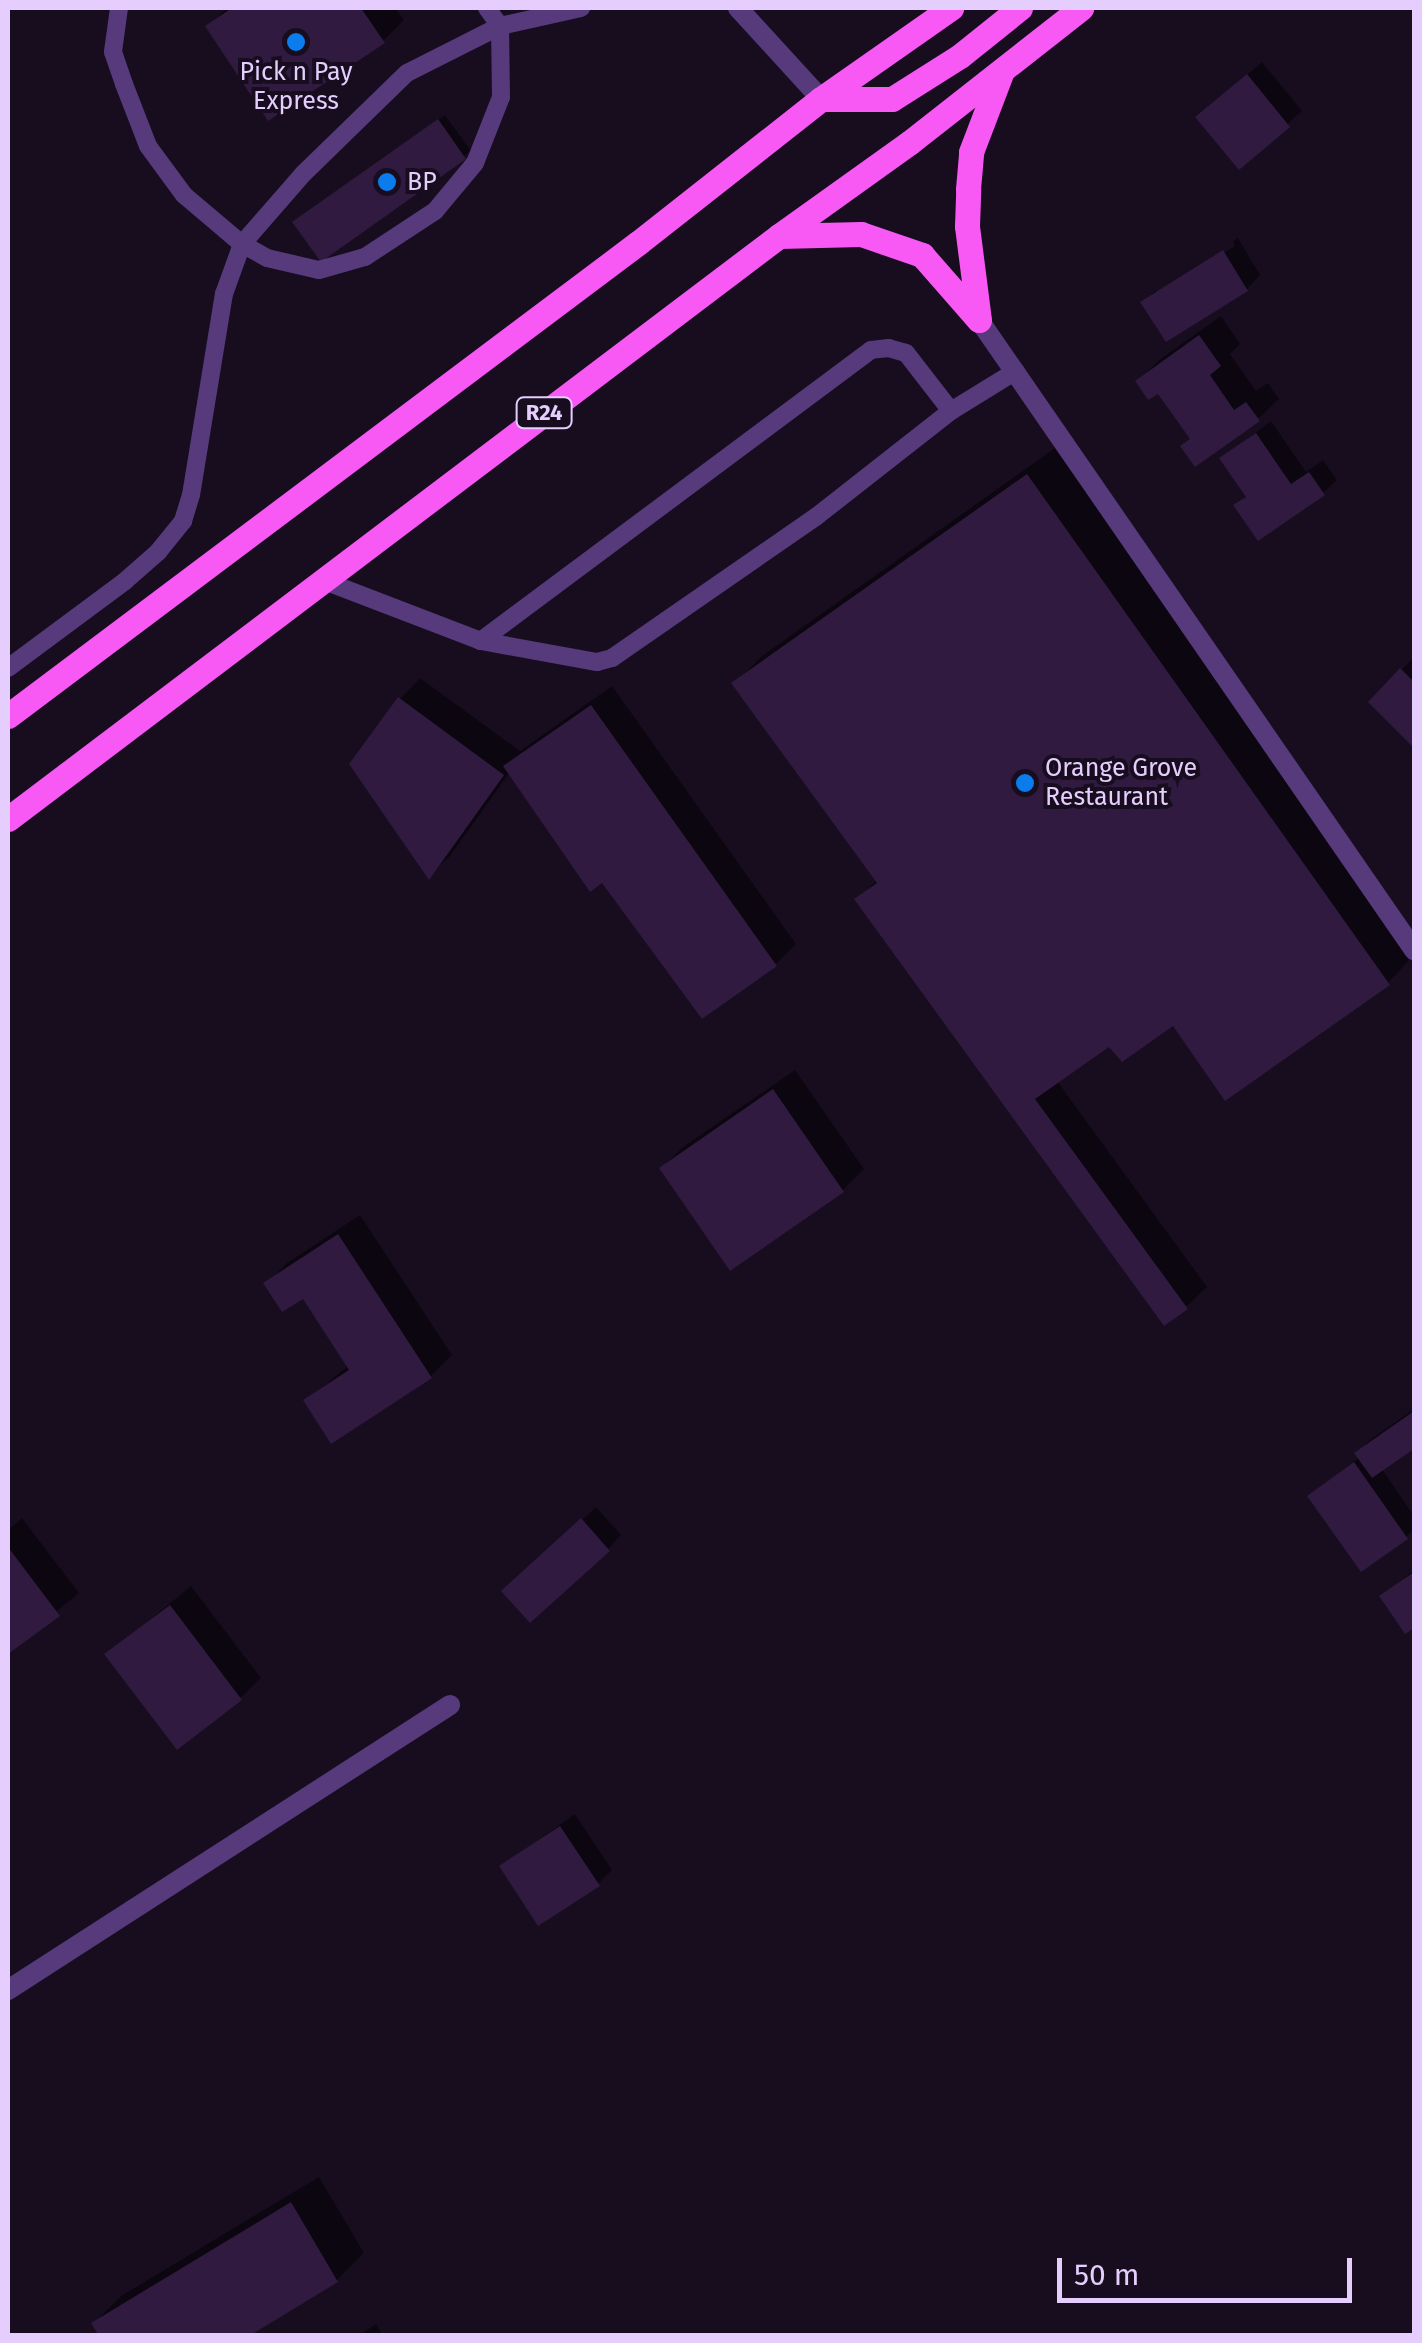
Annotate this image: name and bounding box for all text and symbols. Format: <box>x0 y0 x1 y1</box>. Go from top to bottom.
marker: Pick n Pay Express <box>285 31 307 53</box>
place label: Pick n Pay Express <box>240 58 352 117</box>
place label: BP <box>407 167 437 197</box>
marker: BP <box>376 171 398 193</box>
road number: R24 <box>514 396 574 430</box>
place label: Orange Grove Restaurant <box>1045 754 1197 813</box>
marker: Orange Grove Restaurant <box>1014 772 1036 794</box>
scale bar <box>1062 2238 1357 2300</box>
text: 50 m <box>1074 2257 1139 2293</box>

